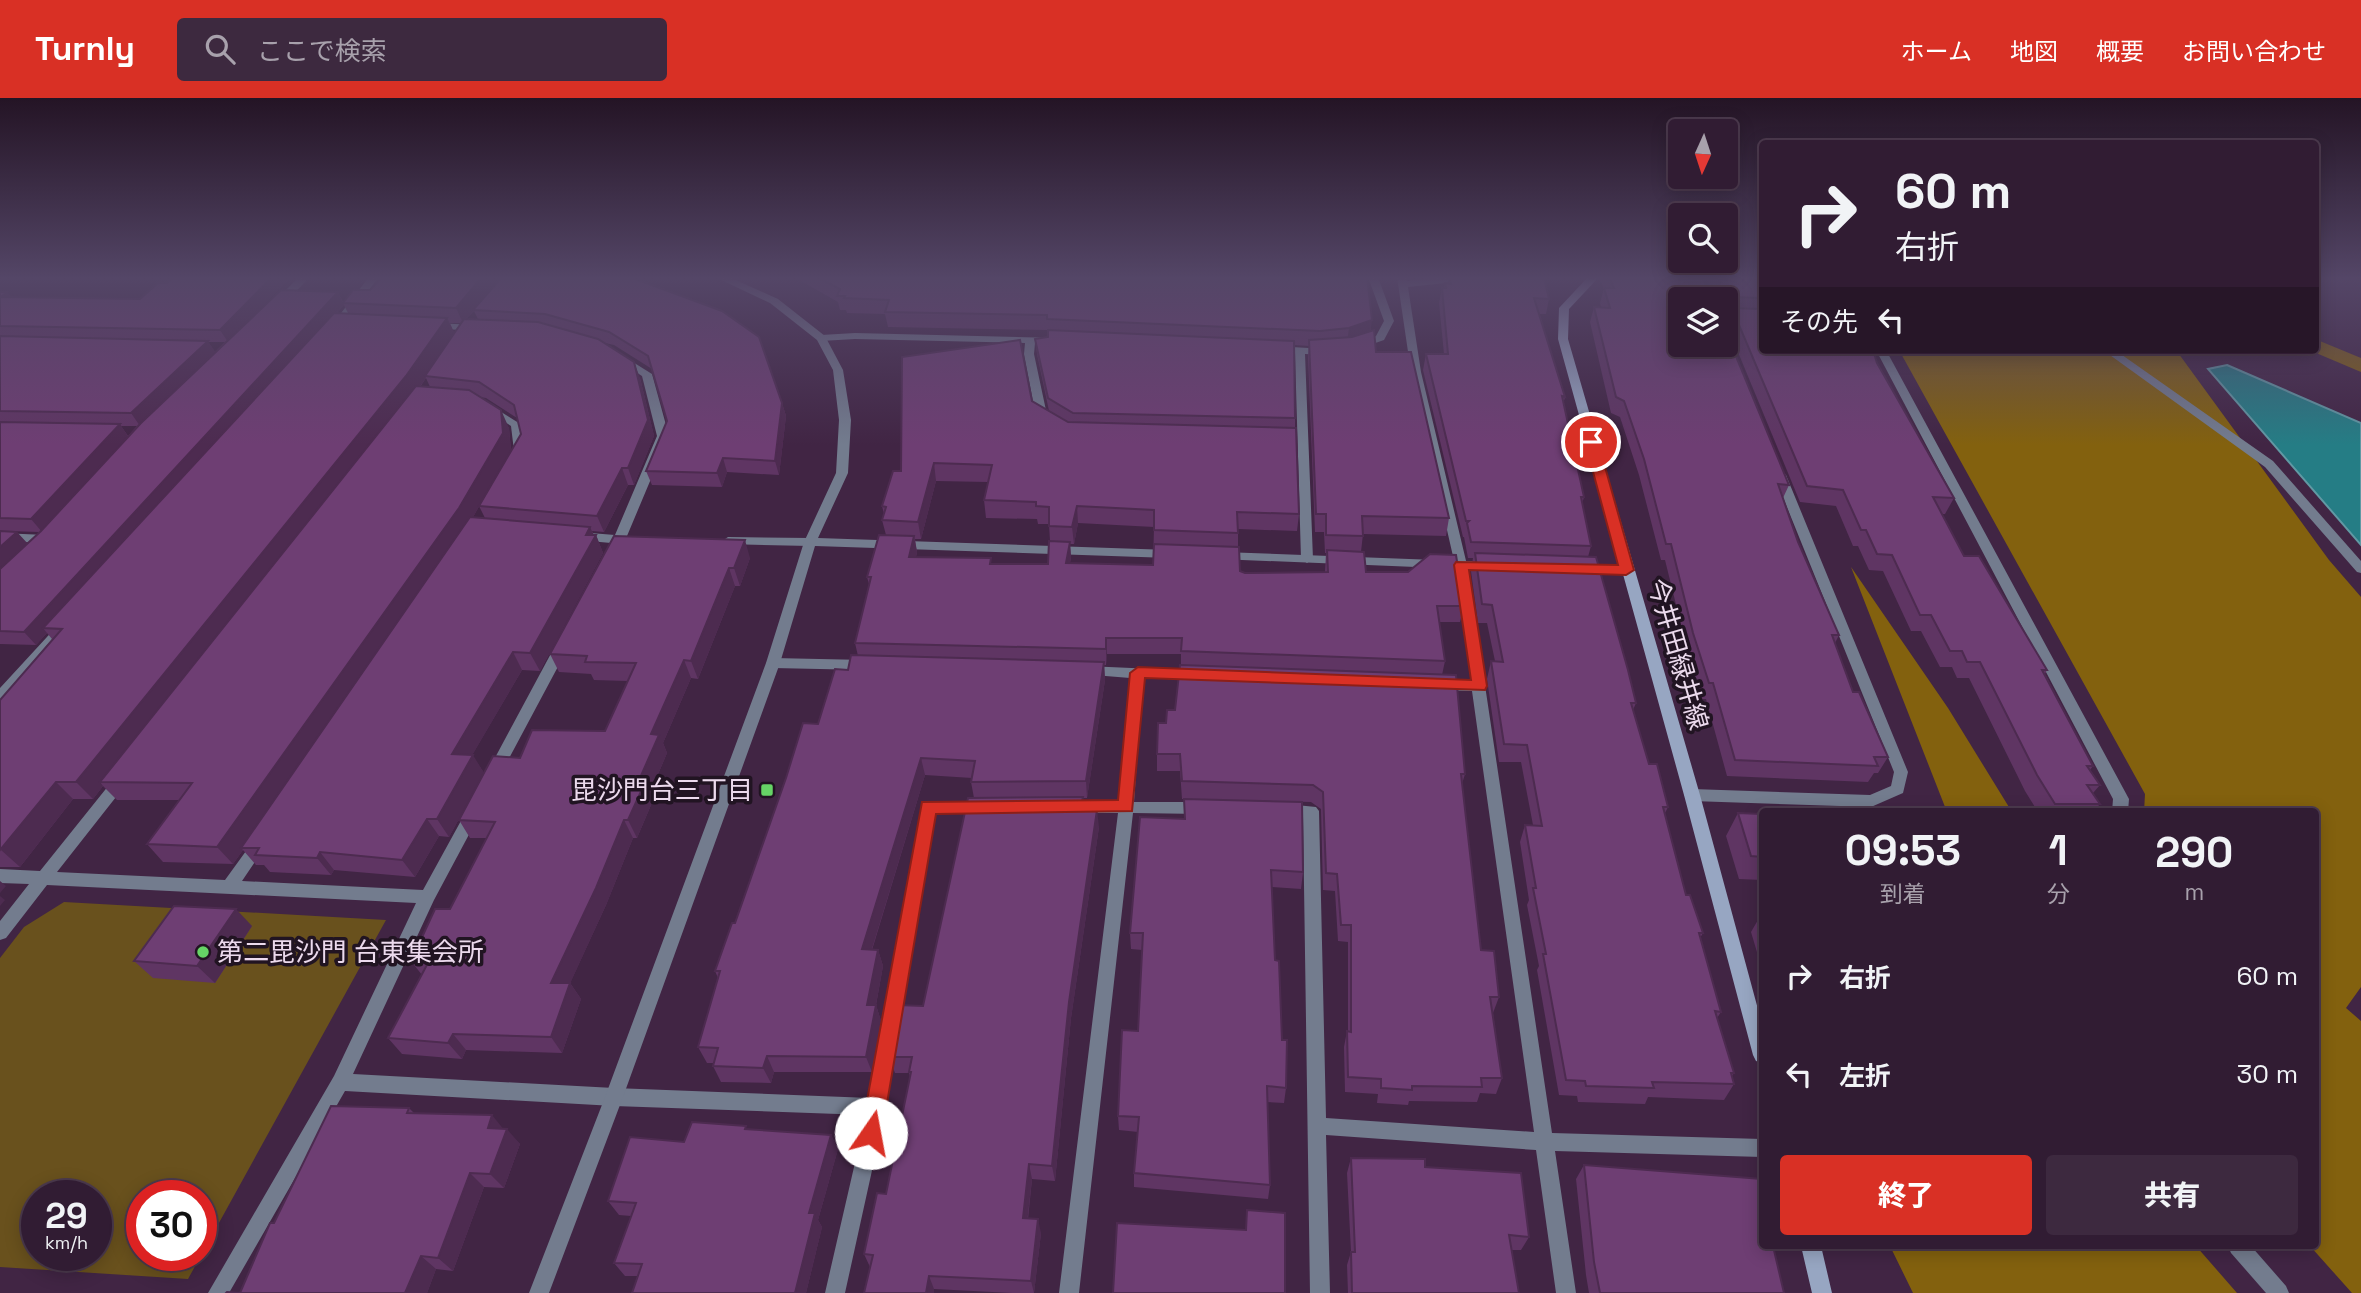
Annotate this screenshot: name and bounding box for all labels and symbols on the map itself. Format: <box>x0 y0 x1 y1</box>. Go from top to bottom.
north arrow <box>1668 119 1738 189</box>
pin <box>1561 412 1621 472</box>
street label: 今井田緑井線 <box>1640 574 1716 734</box>
place label: 毘沙門台三丁目 <box>571 773 753 807</box>
marker: 毘沙門台三丁目 <box>759 782 775 798</box>
place label: 第二毘沙門 台東集会所 <box>217 935 484 969</box>
marker: 第二毘沙門 台東集会所 <box>195 944 211 960</box>
position arrow <box>834 1096 908 1170</box>
speed limit sign: 30 <box>126 1180 217 1271</box>

